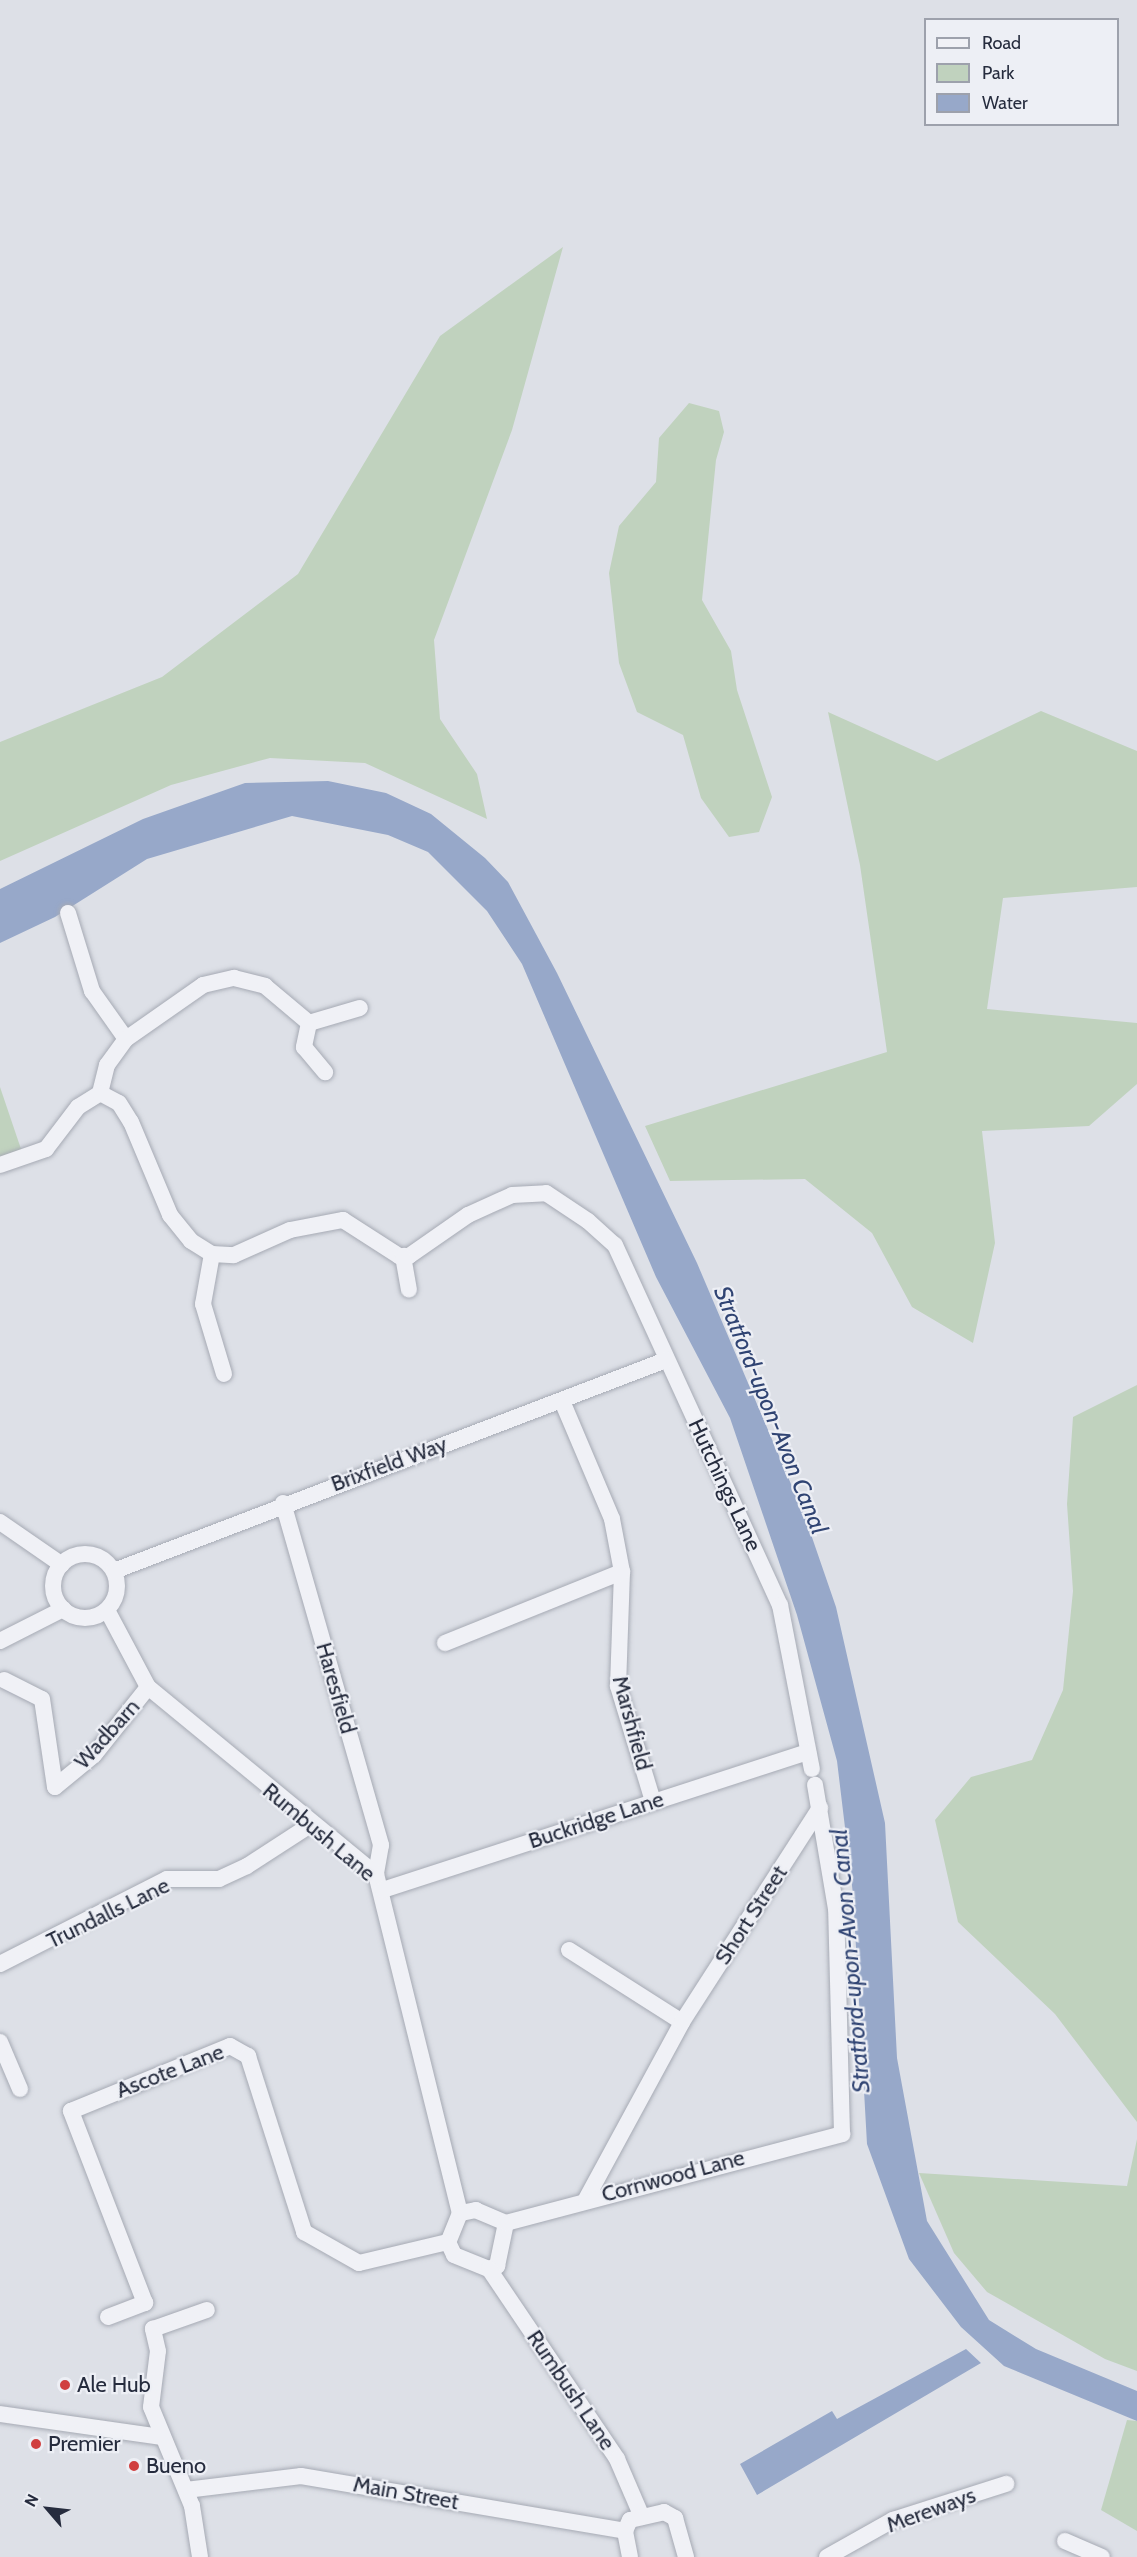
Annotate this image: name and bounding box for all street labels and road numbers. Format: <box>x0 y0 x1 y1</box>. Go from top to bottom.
street label: Hutchings Lane <box>683 1415 767 1555</box>
street label: Brixfield Way <box>327 1431 451 1497</box>
street label: Haresfield <box>310 1639 362 1737</box>
street label: Marshfield <box>607 1673 657 1773</box>
street label: Wadbarn <box>69 1694 145 1774</box>
street label: Rumbush Lane <box>257 1777 381 1887</box>
street label: Buckridge Lane <box>525 1786 667 1854</box>
street label: Short Street <box>709 1861 793 1969</box>
street label: Trundalls Lane <box>42 1872 174 1954</box>
street label: Ascote Lane <box>112 2038 228 2104</box>
street label: Cornwood Lane <box>599 2144 747 2208</box>
street label: Rumbush Lane <box>521 2325 621 2455</box>
street label: Main Street <box>351 2471 461 2515</box>
street label: Mereways <box>883 2482 979 2538</box>

